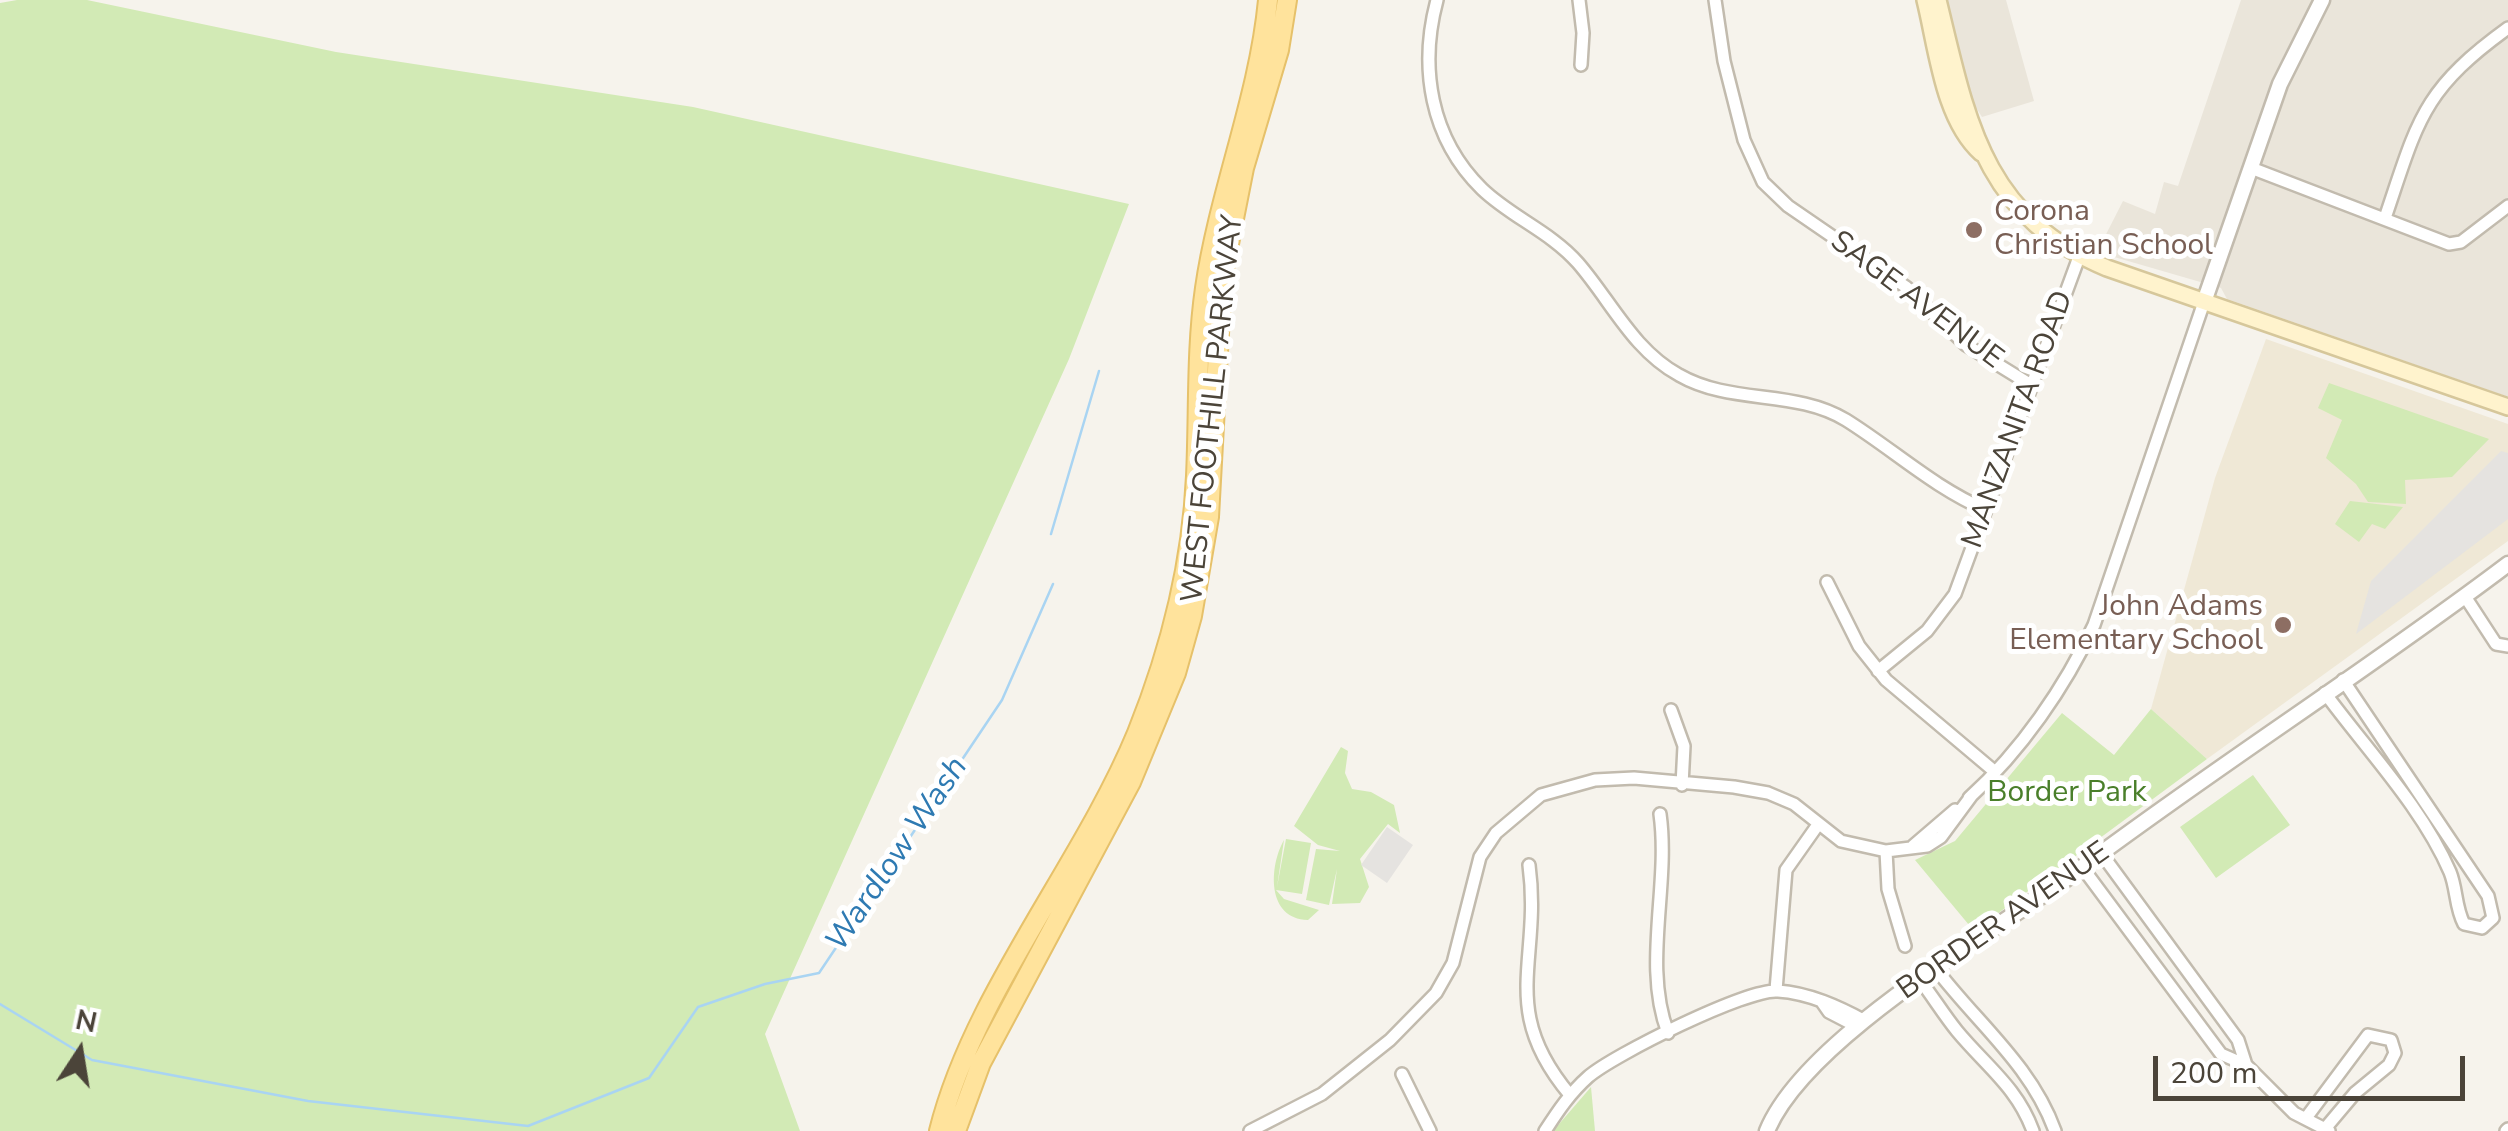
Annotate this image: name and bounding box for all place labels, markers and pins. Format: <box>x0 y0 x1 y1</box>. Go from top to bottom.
place label: Corona Christian School <box>1994 195 2213 266</box>
marker: Corona Christian School <box>1963 219 1985 241</box>
place label: John Adams Elementary School <box>2009 590 2263 660</box>
marker: John Adams Elementary School <box>2272 614 2294 636</box>

